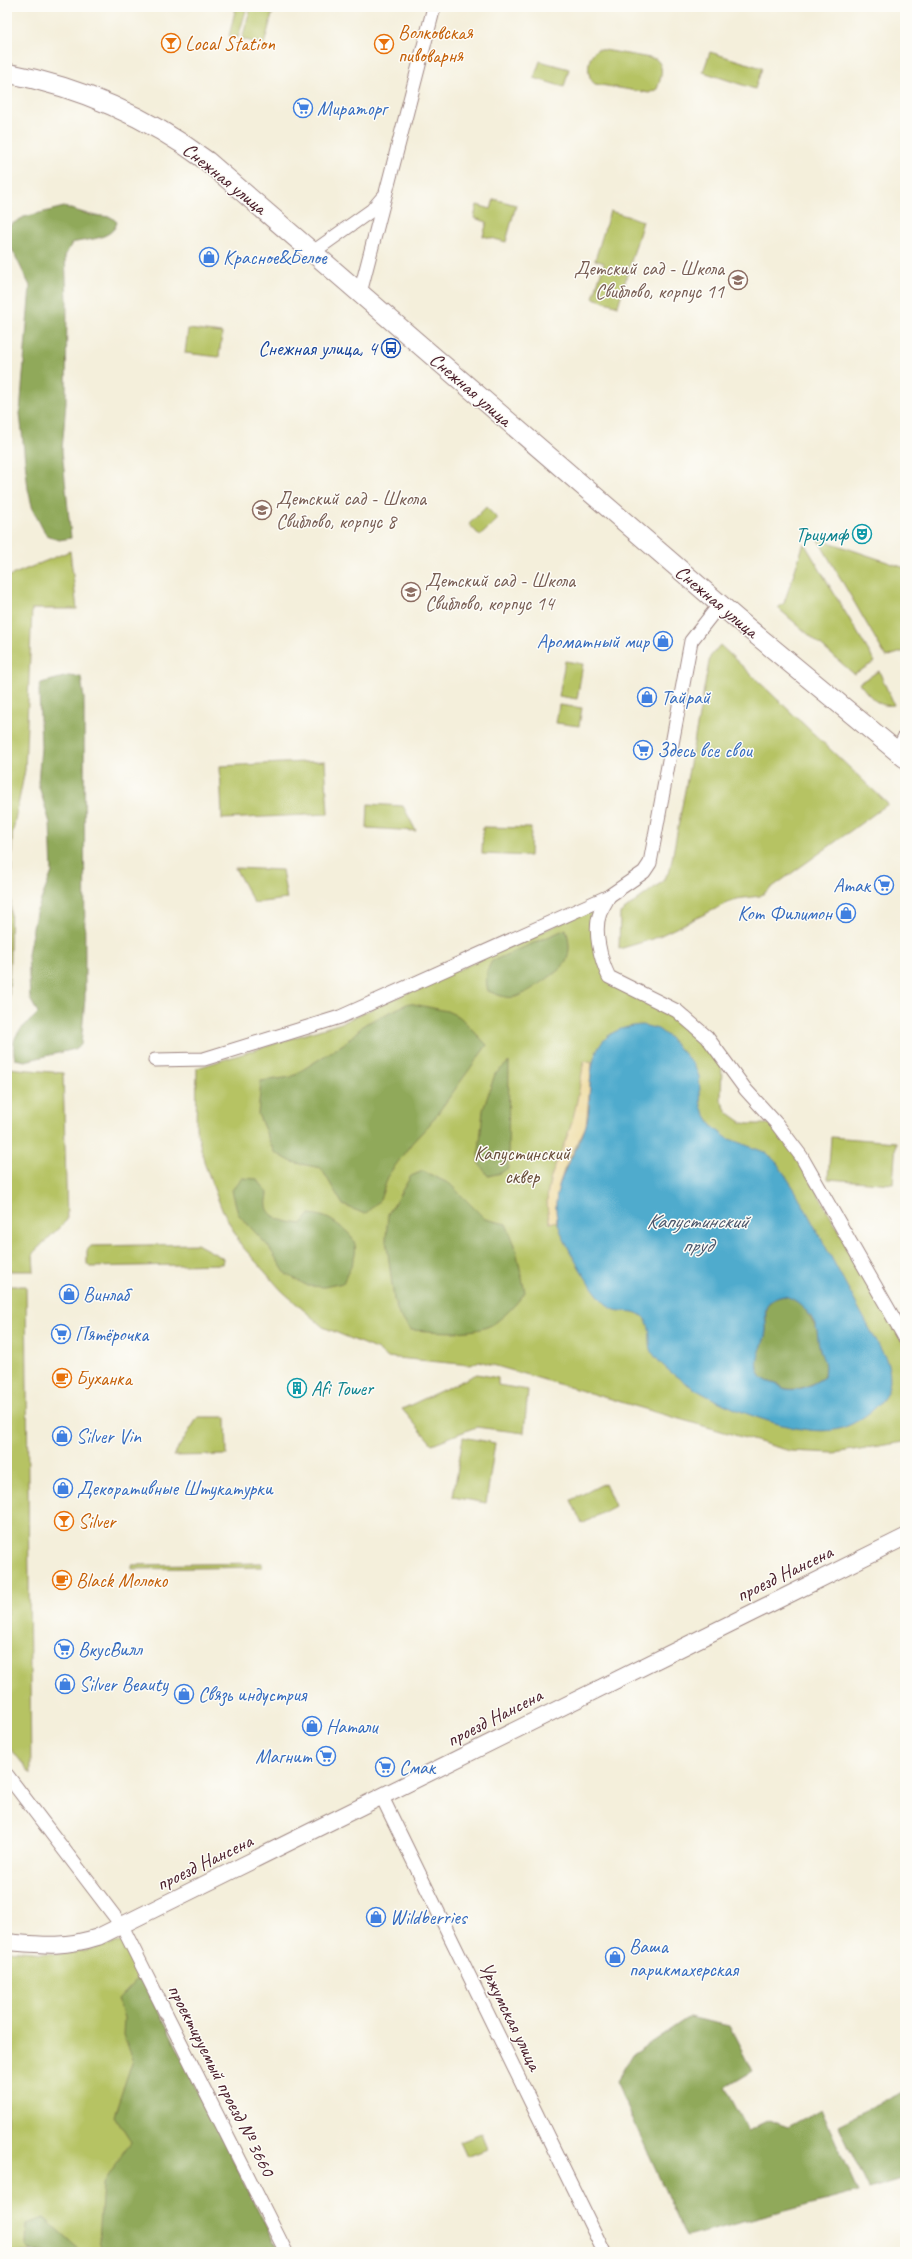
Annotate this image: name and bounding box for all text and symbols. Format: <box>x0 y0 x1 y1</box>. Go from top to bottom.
place label: Волковская пивоварня <box>398 20 473 68</box>
place label: Local Station <box>185 31 276 56</box>
bar icon: Local Station <box>160 32 182 54</box>
bar icon: Волковская пивоварня <box>373 33 395 55</box>
place label: Мираторг <box>317 96 389 121</box>
supermarket icon: Мираторг <box>292 97 314 119</box>
street label: Снежная улица <box>178 137 273 221</box>
place label: Красное&Белое <box>223 245 328 270</box>
shop icon: Красное&Белое <box>198 246 220 268</box>
place label: Детский сад - Школа Свиблово, корпус 11 <box>574 256 726 304</box>
school or university icon: Детский сад - Школа Свиблово, корпус 11 <box>727 269 749 291</box>
place label: Снежная улица, 4 <box>258 336 379 361</box>
bus stop icon: Снежная улица, 4 <box>380 337 402 359</box>
street label: Снежная улица <box>424 347 518 433</box>
place label: Детский сад - Школа Свиблово, корпус 8 <box>276 486 428 534</box>
school or university icon: Детский сад - Школа Свиблово, корпус 8 <box>251 499 273 521</box>
place label: Триумф <box>796 522 849 547</box>
theatre icon: Триумф <box>851 523 873 545</box>
street label: Снежная улица <box>670 559 765 645</box>
place label: Детский сад - Школа Свиблово, корпус 14 <box>425 568 577 616</box>
school or university icon: Детский сад - Школа Свиблово, корпус 14 <box>400 581 422 603</box>
place label: Ароматный мир <box>537 629 650 654</box>
shop icon: Ароматный мир <box>652 630 674 652</box>
place label: Тайрай <box>661 685 712 710</box>
shop icon: Тайрай <box>636 686 658 708</box>
place label: Здесь все свои <box>657 738 753 763</box>
supermarket icon: Здесь все свои <box>632 739 654 761</box>
place label: Атак <box>833 873 872 898</box>
supermarket icon: Атак <box>873 874 895 896</box>
place label: Кот Филимон <box>738 901 834 926</box>
shop icon: Кот Филимон <box>835 902 857 924</box>
park label: Капустинский сквер <box>474 1141 572 1189</box>
water label: Капустинский пруд <box>647 1208 752 1258</box>
place label: Винлаб <box>83 1282 133 1307</box>
shop icon: Винлаб <box>58 1283 80 1305</box>
place label: Пятёрочка <box>75 1322 150 1347</box>
supermarket icon: Пятёрочка <box>50 1323 72 1345</box>
place label: Буханка <box>76 1366 133 1391</box>
cafe icon: Буханка <box>51 1367 73 1389</box>
place label: Afi Tower <box>311 1376 375 1401</box>
building icon: Afi Tower <box>286 1377 308 1399</box>
place label: Silver Vin <box>76 1424 142 1449</box>
shop icon: Silver Vin <box>51 1425 73 1447</box>
place label: Декоративные Штукатурки <box>77 1476 274 1501</box>
shop icon: Декоративные Штукатурки <box>52 1477 74 1499</box>
place label: Silver <box>78 1509 117 1534</box>
bar icon: Silver <box>53 1510 75 1532</box>
street label: проезд Нансена <box>732 1539 838 1608</box>
place label: Black Молоко <box>76 1568 168 1593</box>
cafe icon: Black Молоко <box>51 1569 73 1591</box>
place label: ВкусВилл <box>78 1637 144 1662</box>
supermarket icon: ВкусВилл <box>53 1638 75 1660</box>
place label: Silver Beauty <box>79 1672 169 1697</box>
shop icon: Silver Beauty <box>54 1673 76 1695</box>
place label: Связь индустрия <box>198 1682 308 1707</box>
street label: проезд Нансена <box>442 1682 548 1752</box>
shop icon: Связь индустрия <box>173 1683 195 1705</box>
place label: Натали <box>326 1714 379 1739</box>
shop icon: Натали <box>301 1715 323 1737</box>
place label: Магнит <box>255 1744 313 1769</box>
supermarket icon: Магнит <box>315 1745 337 1767</box>
place label: Смак <box>399 1755 437 1780</box>
supermarket icon: Смак <box>374 1756 396 1778</box>
street label: проезд Нансена <box>152 1828 258 1897</box>
place label: Wildberries <box>390 1905 469 1930</box>
shop icon: Wildberries <box>365 1906 387 1928</box>
place label: Ваша парикмахерская <box>629 1934 740 1982</box>
shop icon: Ваша парикмахерская <box>604 1946 626 1968</box>
street label: Уржумская улица <box>474 1958 548 2076</box>
street label: проектируемый проезд № 3660 <box>162 1980 282 2182</box>

